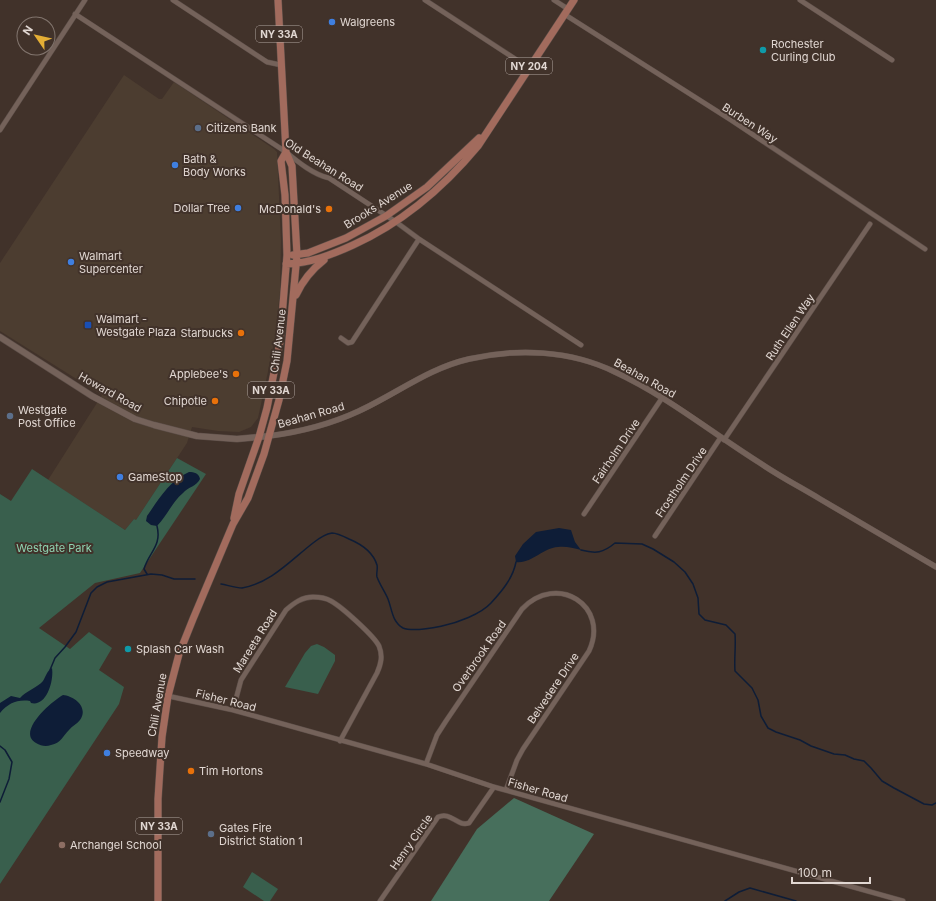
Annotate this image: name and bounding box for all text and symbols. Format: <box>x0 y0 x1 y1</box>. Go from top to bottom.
place label: Walgreens <box>340 15 395 29</box>
north arrow <box>16 16 56 56</box>
marker: Walgreens <box>327 17 337 27</box>
text: N <box>20 23 36 38</box>
road number: NY 33A <box>256 26 302 42</box>
place label: Rochester Curling Club <box>771 37 836 64</box>
marker: Rochester Curling Club <box>758 45 768 55</box>
road number: NY 204 <box>506 58 552 74</box>
street label: Burben Way <box>720 100 780 146</box>
place label: Citizens Bank <box>206 121 277 135</box>
marker: Citizens Bank <box>193 123 203 133</box>
street label: Old Beahan Road <box>282 135 366 195</box>
place label: Bath & Body Works <box>183 152 246 179</box>
marker: Bath & Body Works <box>170 160 180 170</box>
street label: Brooks Avenue <box>341 178 415 232</box>
place label: Dollar Tree <box>173 201 230 215</box>
place label: McDonald's <box>259 202 321 216</box>
marker: Dollar Tree <box>233 203 243 213</box>
marker: McDonald's <box>324 204 334 214</box>
place label: Walmart Supercenter <box>79 249 143 276</box>
marker: Walmart Supercenter <box>66 257 76 267</box>
street label: Ruth Ellen Way <box>763 291 817 363</box>
street label: Chili Avenue <box>267 308 289 374</box>
place label: Walmart - Westgate Plaza <box>96 312 176 339</box>
marker: Walmart - Westgate Plaza <box>83 320 93 330</box>
place label: Starbucks <box>180 326 233 340</box>
marker: Starbucks <box>236 328 246 338</box>
street label: Beahan Road <box>612 355 678 401</box>
place label: Applebee's <box>169 367 228 381</box>
street label: Howard Road <box>76 369 144 415</box>
marker: Applebee's <box>231 369 241 379</box>
road number: NY 33A <box>248 382 294 398</box>
place label: Chipotle <box>164 394 207 408</box>
marker: Chipotle <box>210 396 220 406</box>
street label: Beahan Road <box>276 399 346 431</box>
place label: Westgate Post Office <box>18 403 76 430</box>
marker: Westgate Post Office <box>5 411 15 421</box>
street label: Fairholm Drive <box>589 416 643 486</box>
street label: Frostholm Drive <box>652 444 710 520</box>
place label: GameStop <box>128 470 183 484</box>
marker: GameStop <box>115 472 125 482</box>
park label: Westgate Park <box>16 541 92 555</box>
street label: Mareeta Road <box>230 607 280 675</box>
street label: Overbrook Road <box>449 617 509 695</box>
place label: Splash Car Wash <box>136 642 224 656</box>
marker: Splash Car Wash <box>123 644 133 654</box>
street label: Belvedere Drive <box>524 650 582 726</box>
street label: Chili Avenue <box>145 672 169 738</box>
street label: Fisher Road <box>194 686 258 714</box>
place label: Speedway <box>115 746 170 760</box>
marker: Speedway <box>102 748 112 758</box>
place label: Tim Hortons <box>199 764 263 778</box>
marker: Tim Hortons <box>186 766 196 776</box>
street label: Fisher Road <box>506 775 570 805</box>
street label: Henry Circle <box>387 811 435 873</box>
road number: NY 33A <box>136 818 182 834</box>
place label: Gates Fire District Station 1 <box>219 821 303 848</box>
marker: Gates Fire District Station 1 <box>206 829 216 839</box>
place label: Archangel School <box>70 838 162 852</box>
marker: Archangel School <box>57 840 67 850</box>
scale bar <box>792 859 870 885</box>
text: 100 m <box>798 865 832 880</box>

